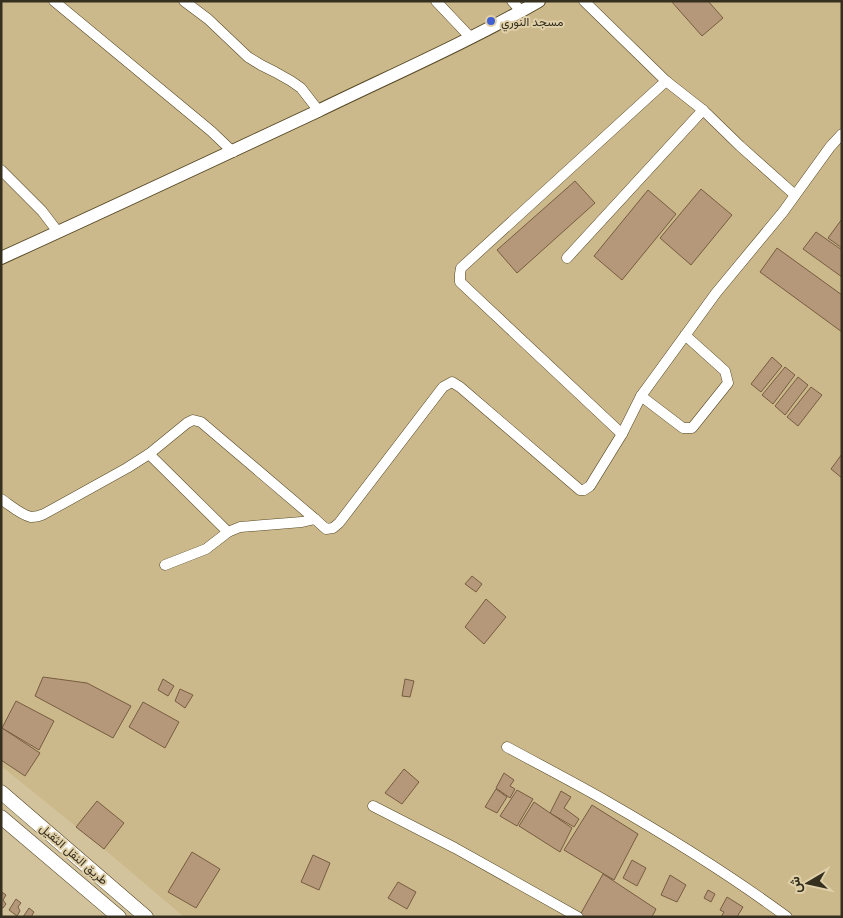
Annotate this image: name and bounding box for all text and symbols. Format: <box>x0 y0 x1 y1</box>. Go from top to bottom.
place label: مسجد النوري <box>501 14 563 32</box>
marker: مسجد النوري <box>485 15 497 27</box>
street label: طريق النقل الثقيل <box>36 820 111 889</box>
north arrow <box>783 858 833 908</box>
text: ش <box>785 875 805 895</box>

